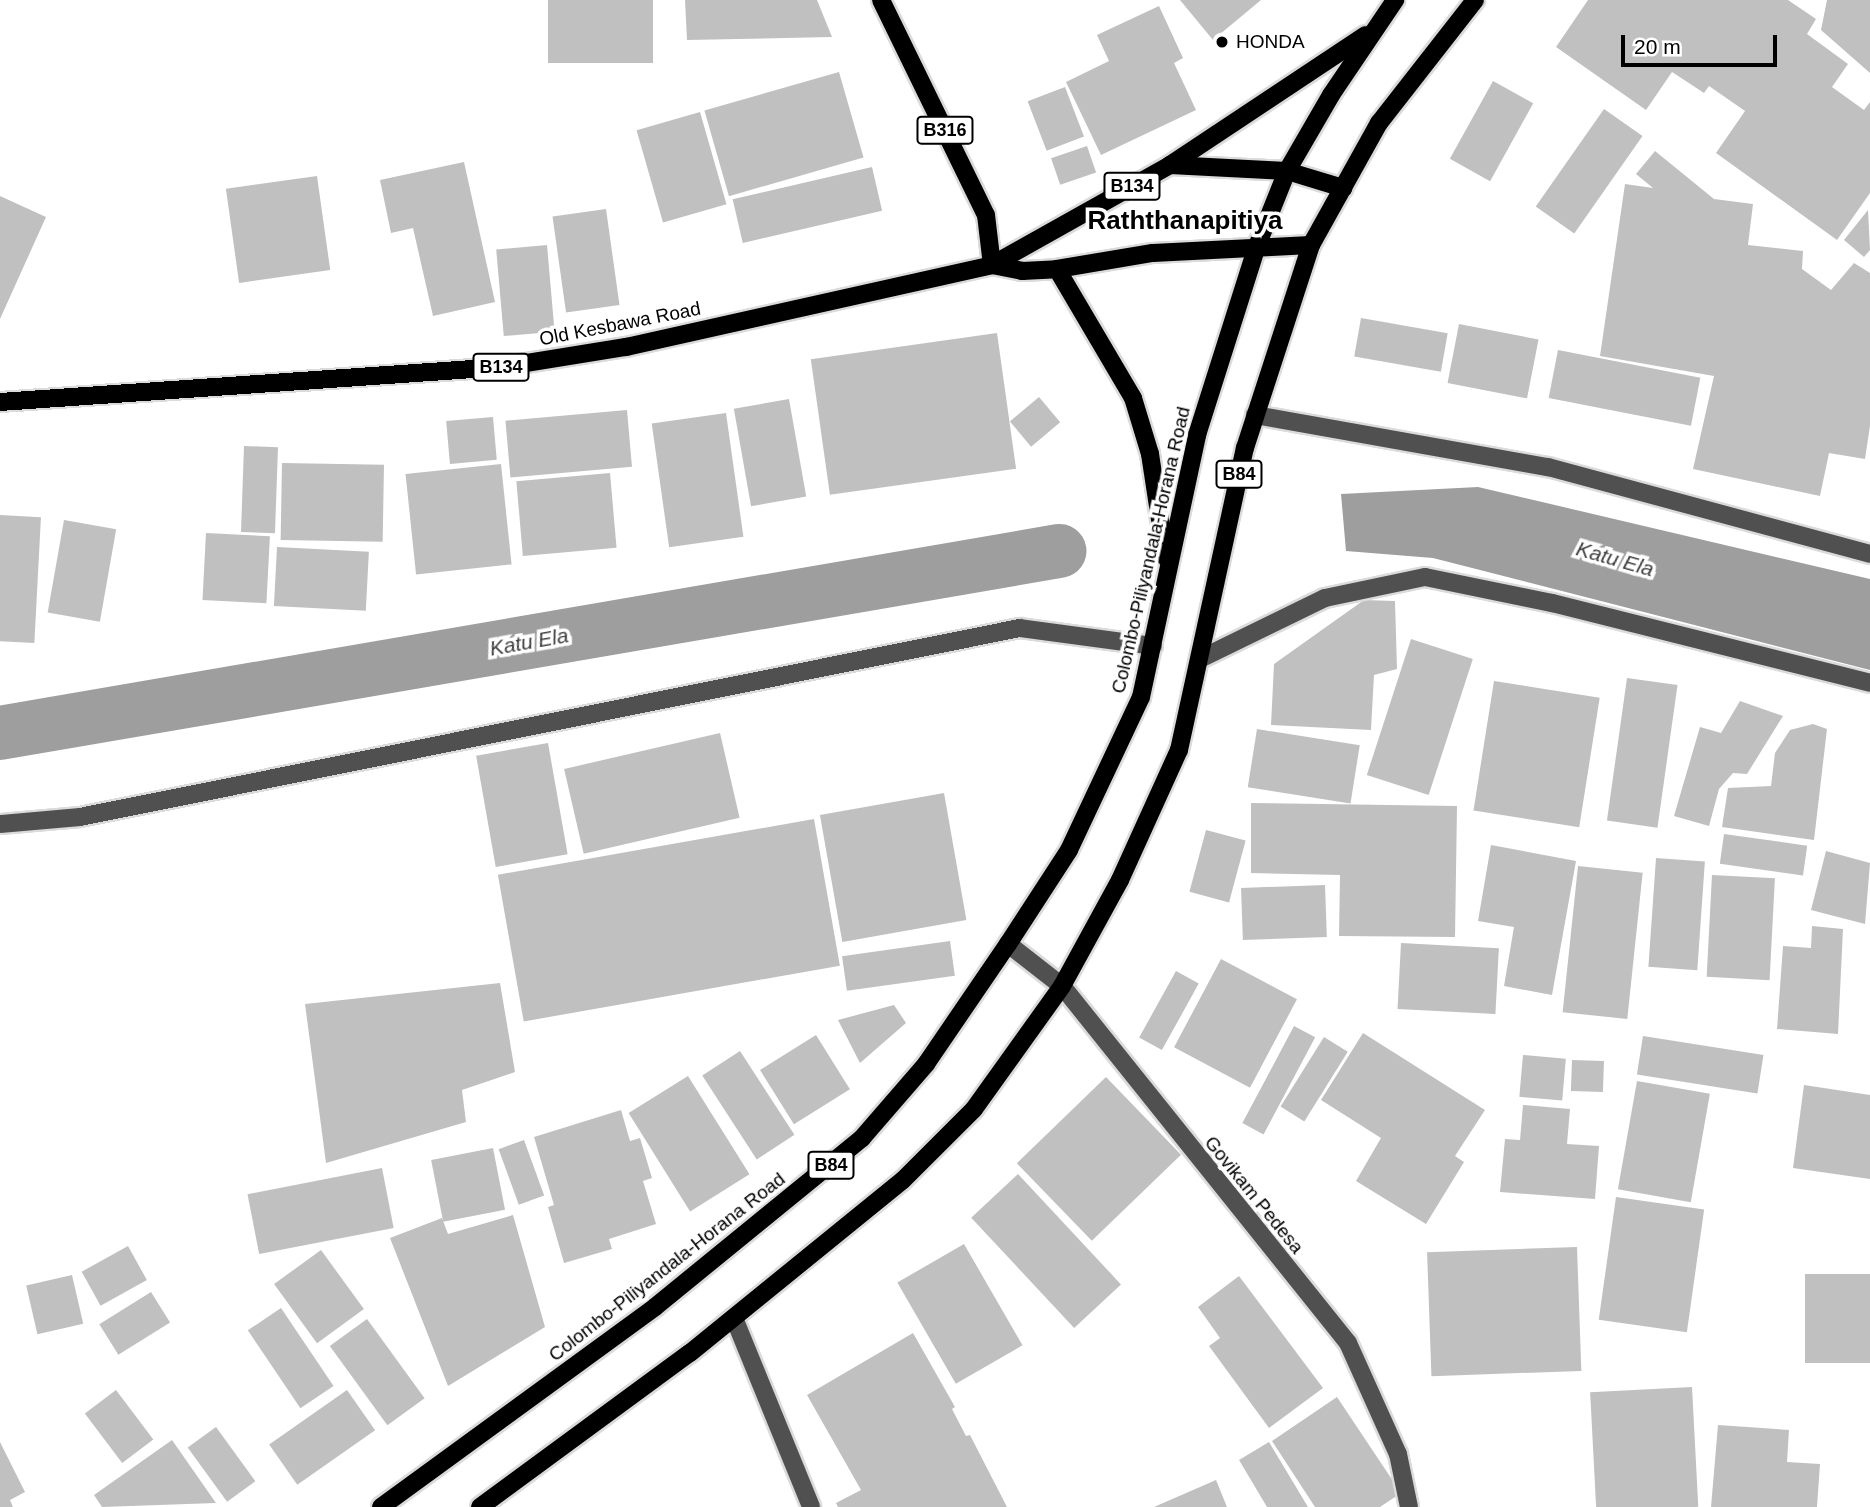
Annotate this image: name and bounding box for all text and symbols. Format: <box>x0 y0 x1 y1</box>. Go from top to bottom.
scale bar <box>1625 21 1781 65</box>
place label: HONDA <box>1236 31 1305 53</box>
marker: HONDA <box>1214 34 1230 50</box>
text: 20 m <box>1634 35 1681 58</box>
road number: B316 <box>915 116 975 145</box>
road number: B134 <box>1102 172 1162 201</box>
district label: Raththanapitiya <box>1087 205 1283 237</box>
street label: Old Kesbawa Road <box>537 297 703 351</box>
road number: B134 <box>471 352 531 382</box>
street label: Colombo-Piliyandala-Horana Road <box>1107 404 1195 696</box>
road number: B84 <box>1214 460 1264 488</box>
water label: Katu Ela <box>1573 536 1657 582</box>
water label: Katu Ela <box>488 623 570 661</box>
street label: Govikam Pedesa <box>1200 1132 1308 1258</box>
road number: B84 <box>806 1150 856 1180</box>
street label: Colombo-Piliyandala-Horana Road <box>544 1168 790 1366</box>

